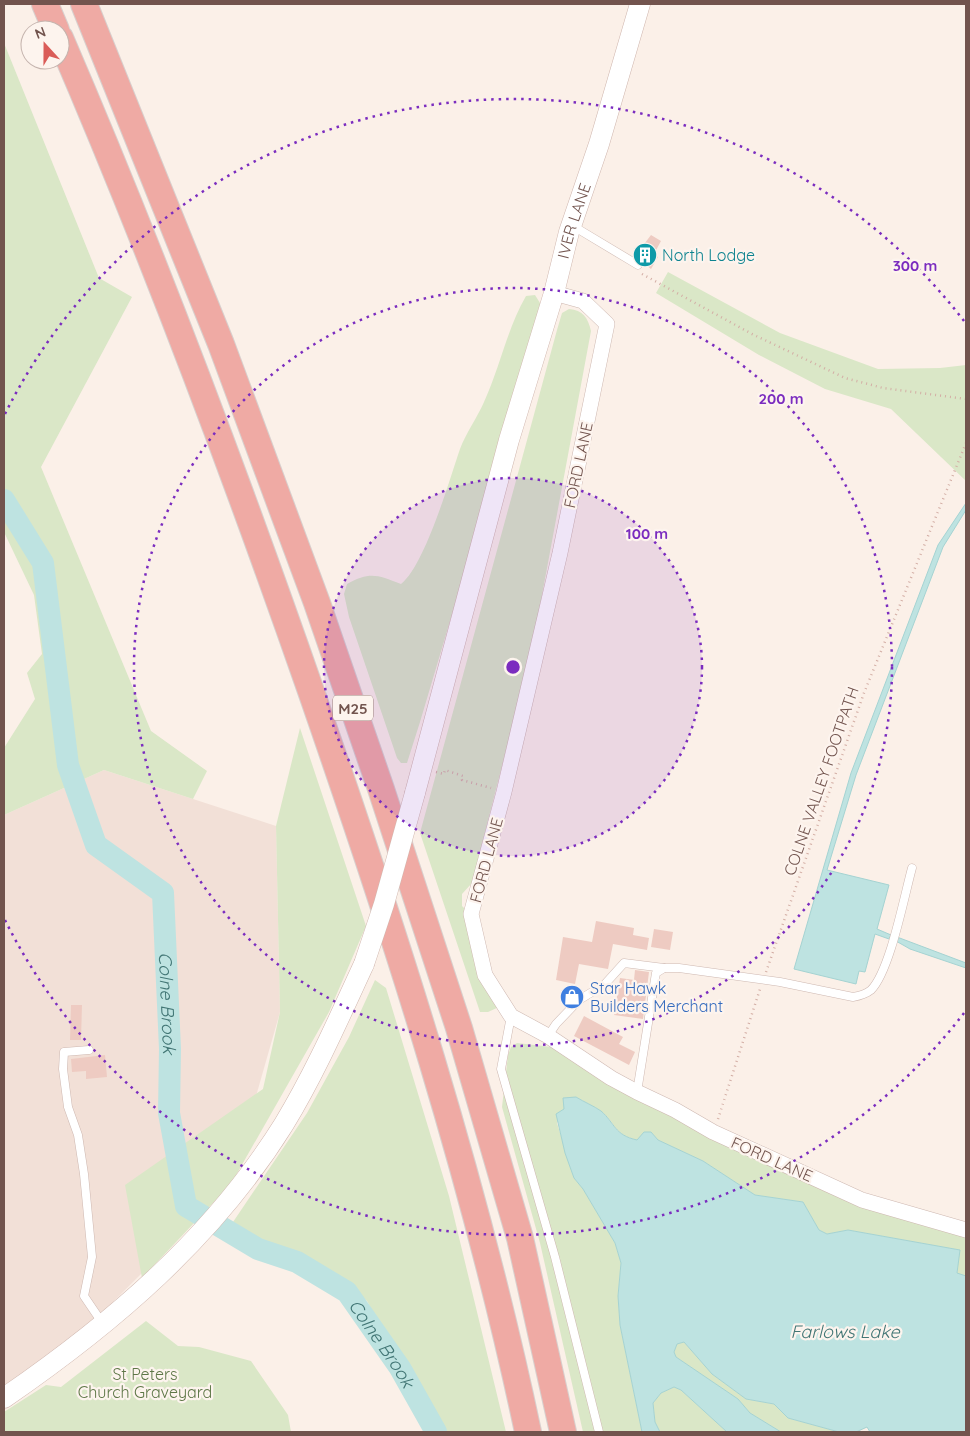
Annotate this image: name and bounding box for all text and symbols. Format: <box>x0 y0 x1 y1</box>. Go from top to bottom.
north arrow <box>20 20 70 70</box>
text: N <box>32 23 48 43</box>
street label: IVER LANE <box>553 180 595 261</box>
building icon: North Lodge <box>632 242 658 268</box>
place label: North Lodge <box>662 245 755 265</box>
text: 300 m <box>893 256 937 275</box>
text: 200 m <box>759 389 804 408</box>
street label: FORD LANE <box>559 420 597 510</box>
text: 100 m <box>626 524 668 543</box>
centre of rings <box>504 658 522 676</box>
street label: COLNE VALLEY FOOTPATH <box>779 684 863 878</box>
road number: M25 <box>333 696 373 720</box>
street label: FORD LANE <box>465 815 507 905</box>
water label: Colne Brook <box>154 952 182 1056</box>
place label: Star Hawk Builders Merchant <box>590 978 723 1016</box>
shop icon: Star Hawk Builders Merchant <box>559 984 585 1010</box>
street label: FORD LANE <box>728 1132 816 1186</box>
water label: Colne Brook <box>344 1295 421 1393</box>
water label: Farlows Lake <box>790 1320 900 1343</box>
park label: St Peters Church Graveyard <box>78 1364 212 1402</box>

